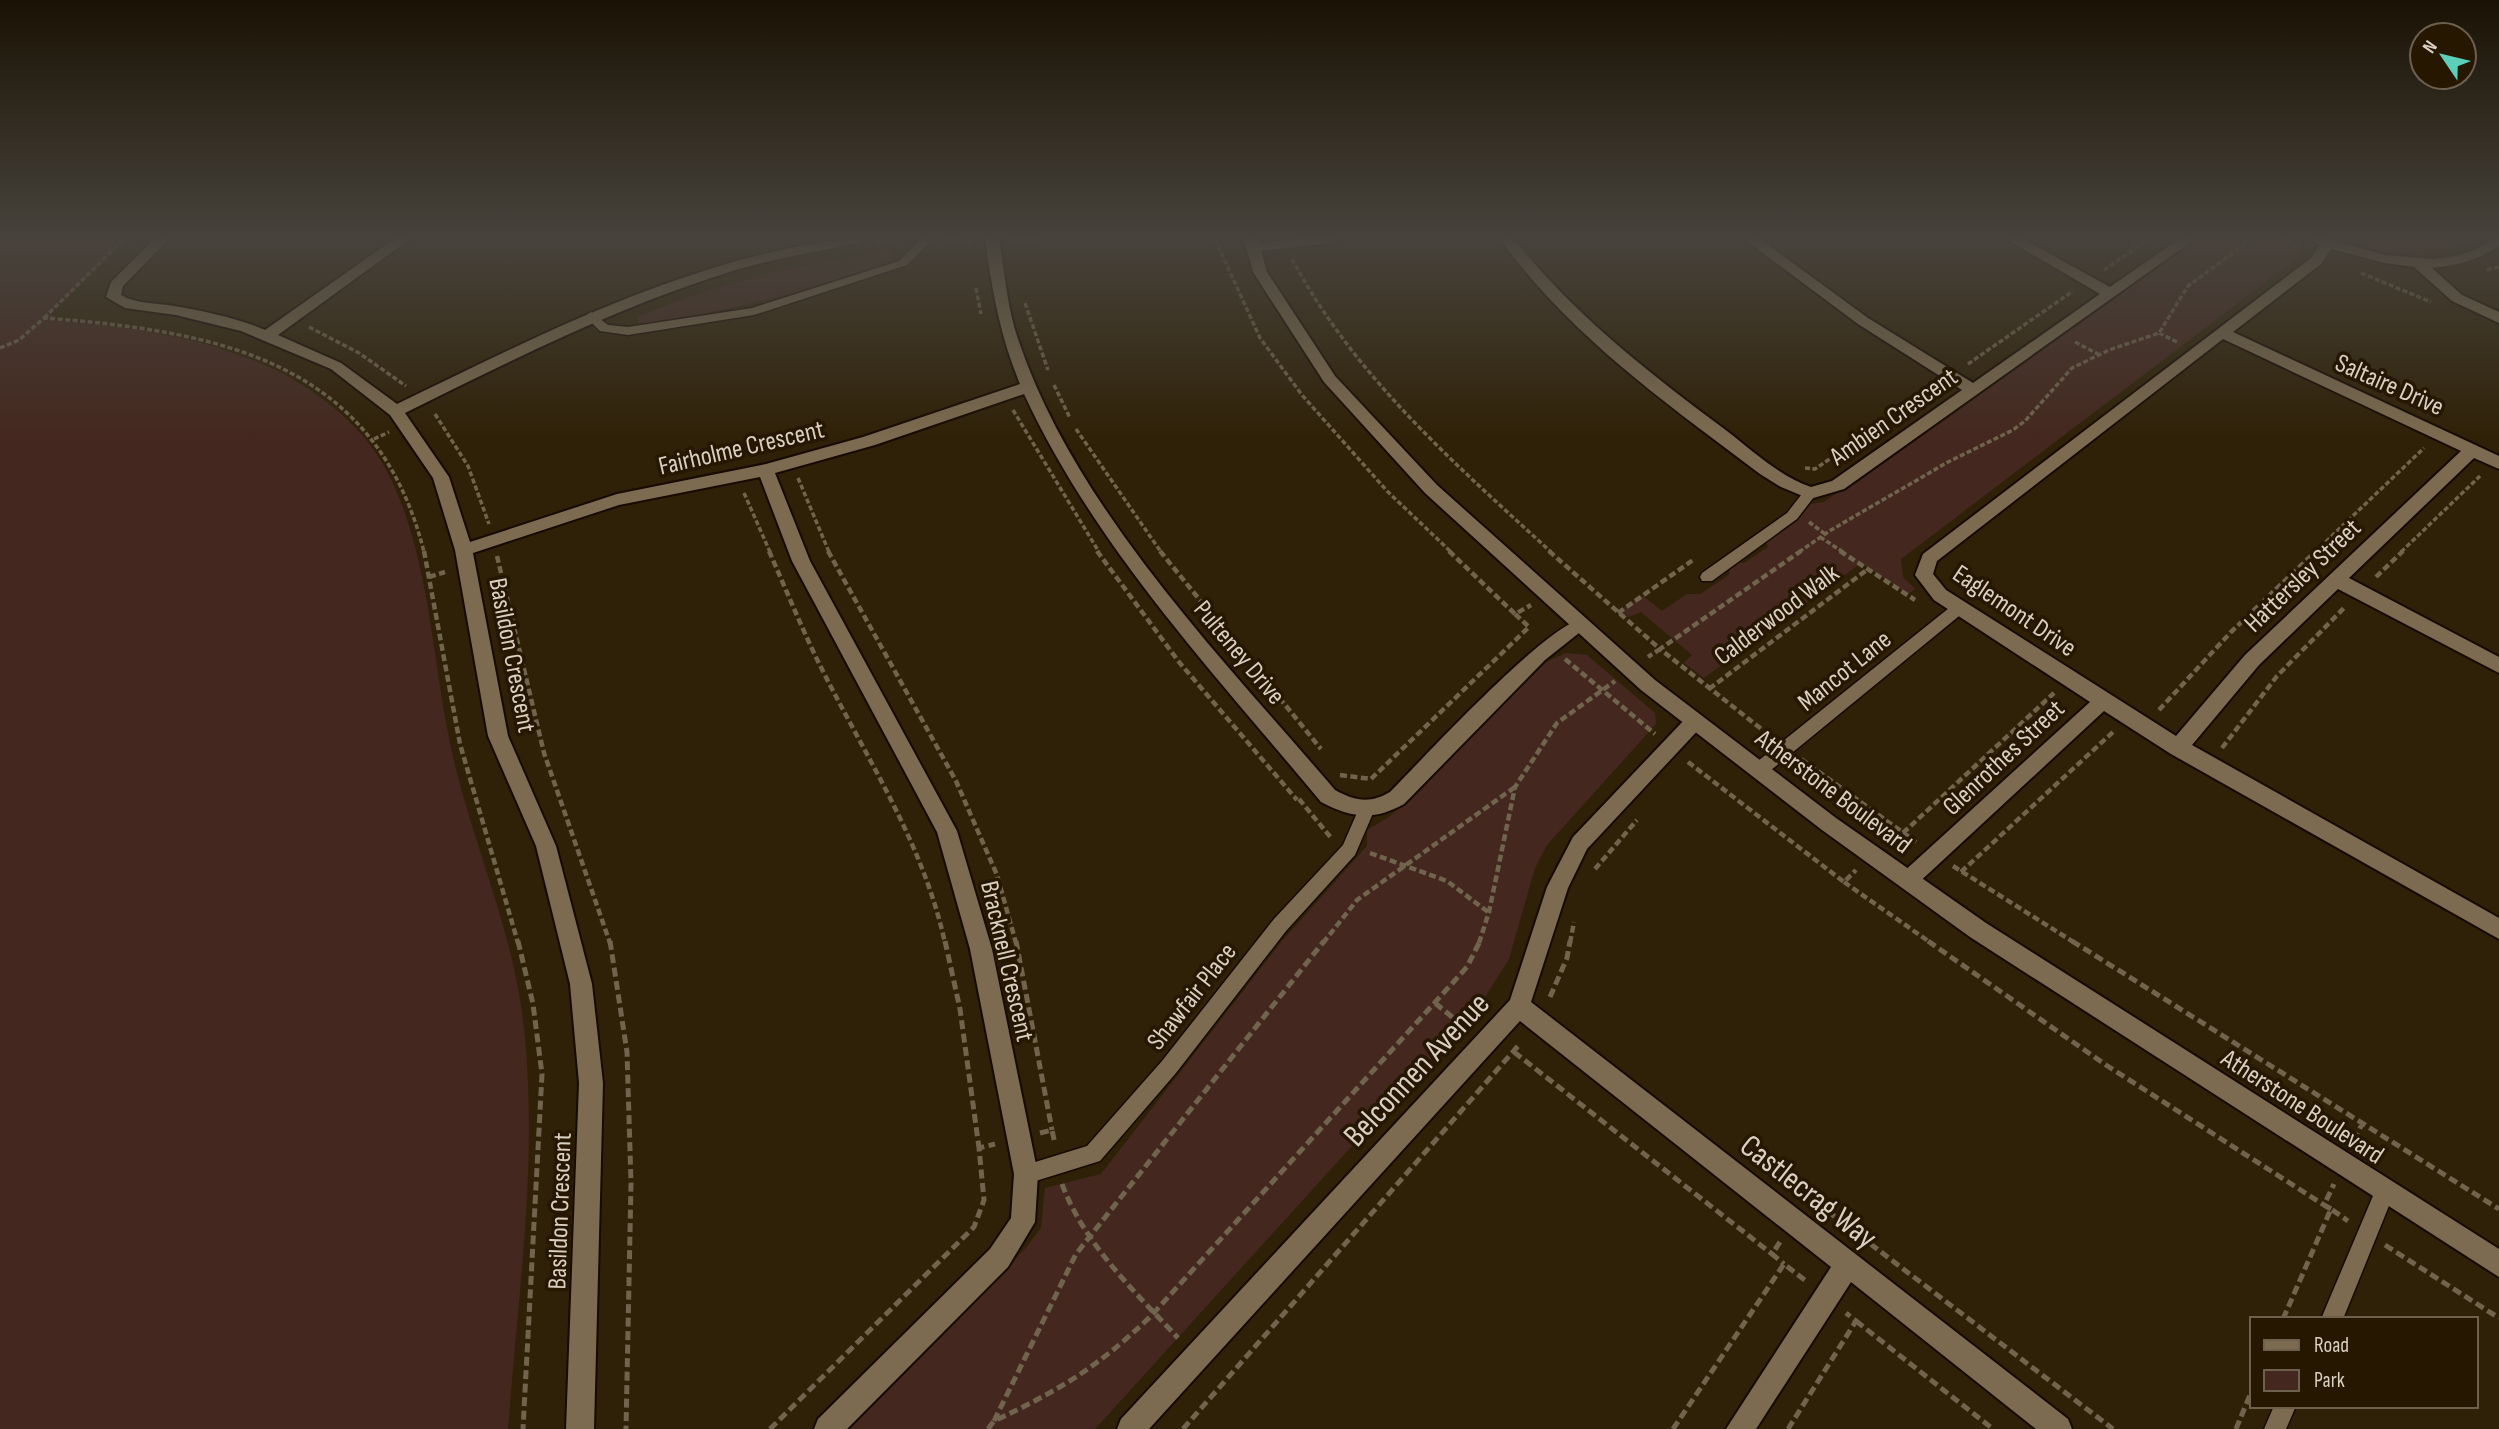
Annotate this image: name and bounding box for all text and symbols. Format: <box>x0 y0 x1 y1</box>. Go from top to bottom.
north arrow <box>2408 21 2478 91</box>
text: N <box>2418 36 2443 58</box>
street label: Saltaire Drive <box>2330 348 2449 423</box>
street label: Ambien Crescent <box>1823 362 1964 473</box>
street label: Fairholme Crescent <box>655 414 827 483</box>
street label: Hattersley Street <box>2238 513 2368 639</box>
street label: Calderwood Walk <box>1708 558 1845 672</box>
street label: Eaglemont Drive <box>1947 559 2082 664</box>
street label: Basildon Crescent <box>481 575 542 735</box>
street label: Pulteney Drive <box>1187 595 1291 711</box>
street label: Mancot Lane <box>1792 624 1898 718</box>
street label: Glenrothes Street <box>1937 694 2071 822</box>
street label: Atherstone Boulevard <box>1748 723 1917 861</box>
street label: Bracknell Crescent <box>973 878 1040 1045</box>
street label: Shawfair Place <box>1141 937 1243 1056</box>
street label: Belconnen Avenue <box>1336 985 1498 1155</box>
street label: Atherstone Boulevard <box>2214 1043 2389 1171</box>
street label: Castlecrag Way <box>1732 1127 1884 1258</box>
street label: Basildon Crescent <box>542 1132 579 1290</box>
legend <box>2250 1317 2478 1408</box>
text: Road <box>2314 1333 2349 1358</box>
text: Park <box>2314 1368 2345 1393</box>

